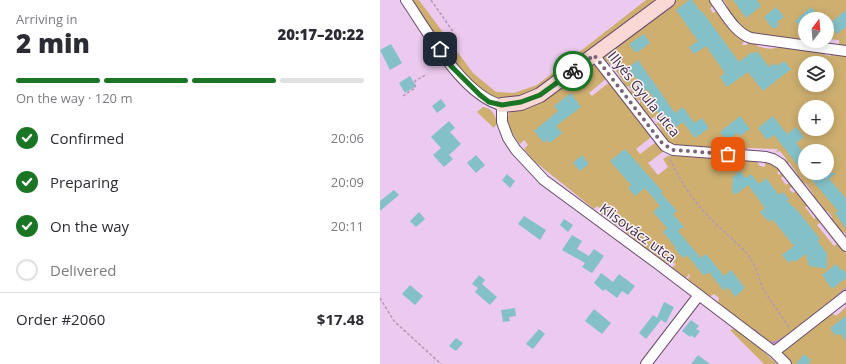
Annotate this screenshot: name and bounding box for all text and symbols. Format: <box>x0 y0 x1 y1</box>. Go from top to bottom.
text: Arriving in <box>16 10 78 28</box>
north arrow <box>798 12 834 48</box>
map controls <box>798 12 834 180</box>
text: 20:17–20:22 <box>278 24 364 44</box>
text: 2 min <box>16 25 90 61</box>
pin <box>423 32 457 66</box>
icon: home <box>429 38 451 60</box>
street label: Illyés Gyula utca <box>604 47 685 140</box>
courier <box>553 51 593 91</box>
button: layers <box>798 56 834 92</box>
icon: bike <box>562 60 584 82</box>
text: On the way · 120 m <box>16 89 132 107</box>
button: + <box>798 100 834 136</box>
icon: check <box>16 127 38 149</box>
text: Confirmed <box>50 128 124 148</box>
text: 20:06 <box>331 129 364 147</box>
pin <box>711 137 745 171</box>
icon: bag <box>717 143 739 165</box>
button: − <box>798 144 834 180</box>
icon: check <box>16 171 38 193</box>
text: Preparing <box>50 172 118 192</box>
text: 20:09 <box>331 173 364 191</box>
street label: Klisovácz utca <box>596 198 680 267</box>
icon: check <box>16 215 38 237</box>
text: On the way <box>50 216 129 236</box>
text: 20:11 <box>331 217 364 235</box>
text: Delivered <box>50 260 117 280</box>
text: Order #2060 <box>16 309 105 329</box>
text: $17.48 <box>317 309 364 329</box>

